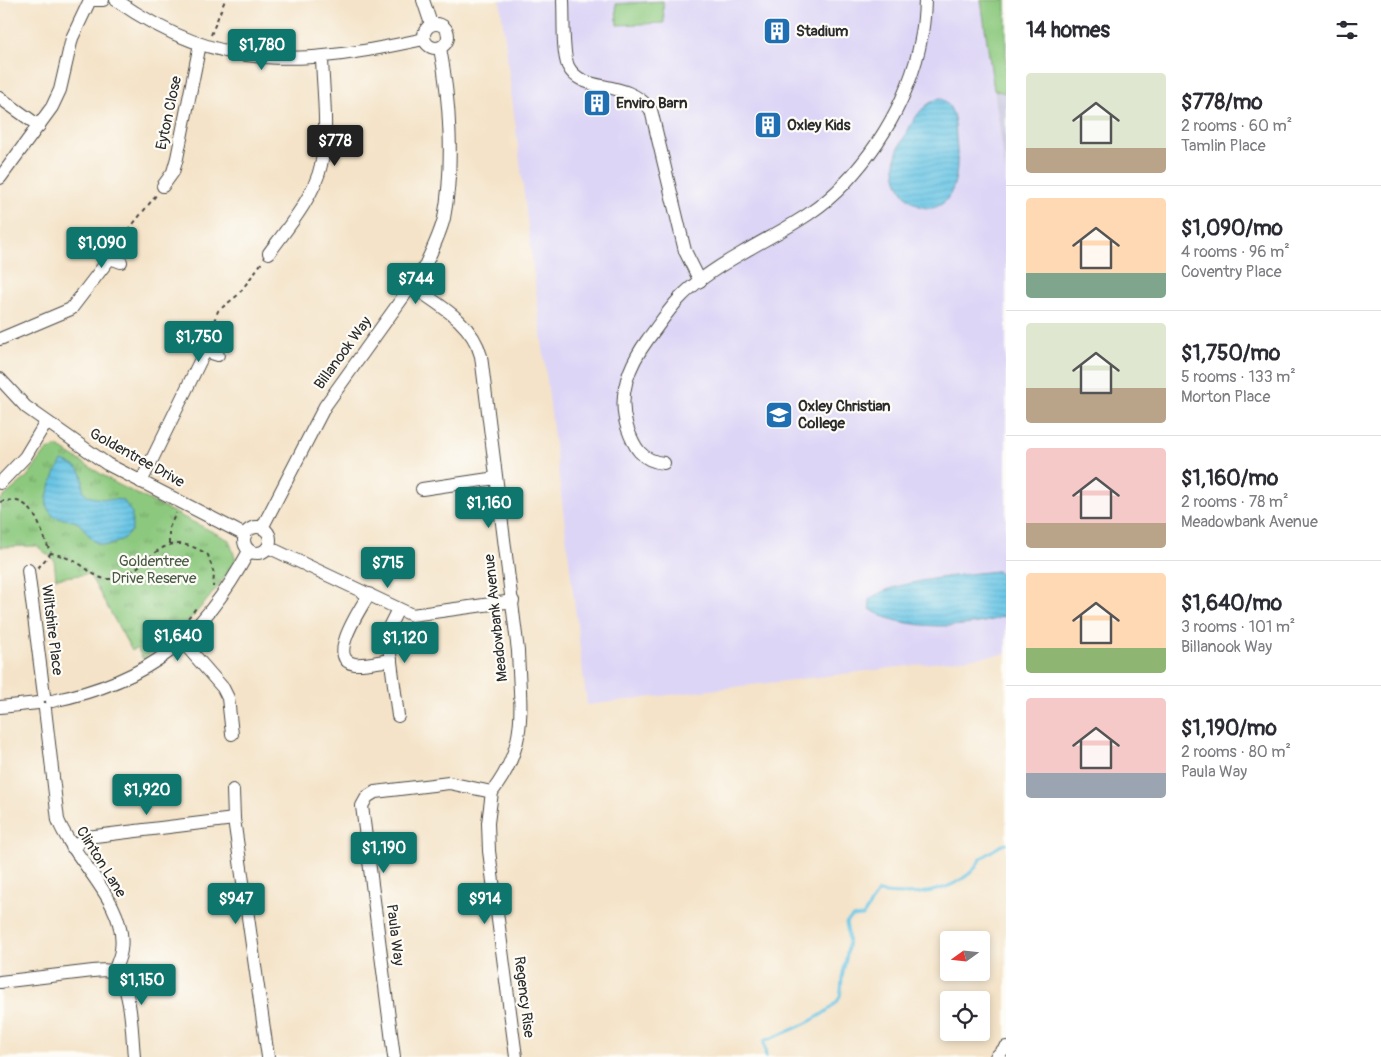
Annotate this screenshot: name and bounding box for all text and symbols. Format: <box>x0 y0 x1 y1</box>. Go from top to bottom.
building icon: Stadium <box>762 16 792 46</box>
icon: filters <box>1333 16 1361 44</box>
text: 14 homes <box>1026 17 1110 44</box>
place label: Stadium <box>796 22 848 41</box>
pin: $1,780 <box>221 28 303 71</box>
text: $1,780 <box>239 35 285 55</box>
street label: Eyton Close <box>152 74 186 152</box>
building icon: Enviro Barn <box>582 88 612 118</box>
text: $778/mo <box>1181 89 1263 116</box>
icon: home <box>1066 93 1126 153</box>
place label: Enviro Barn <box>616 94 688 113</box>
building icon: Oxley Kids <box>753 110 783 140</box>
place label: Oxley Kids <box>787 116 851 135</box>
text: 2 rooms · 60 m² <box>1181 116 1292 136</box>
pin: $778 <box>305 124 365 167</box>
text: $778 <box>318 131 352 151</box>
text: Tamlin Place <box>1181 136 1266 156</box>
text: $1,090/mo <box>1181 215 1283 242</box>
icon: home <box>1066 218 1126 278</box>
pin: $1,090 <box>61 226 143 269</box>
text: $1,090 <box>77 233 127 253</box>
text: 4 rooms · 96 m² <box>1181 242 1290 262</box>
pin: $744 <box>386 262 446 305</box>
text: Coventry Place <box>1181 262 1282 282</box>
text: $744 <box>398 269 434 289</box>
street label: Billanook Way <box>310 312 376 393</box>
pin: $1,750 <box>158 320 240 363</box>
text: $1,750 <box>175 327 223 347</box>
text: $1,750/mo <box>1181 340 1280 367</box>
icon: home <box>1066 343 1126 403</box>
text: 5 rooms · 133 m² <box>1181 367 1296 387</box>
text: Morton Place <box>1181 387 1270 407</box>
place label: Oxley Christian College <box>798 397 891 433</box>
school or university icon: Oxley Christian College <box>764 400 794 430</box>
street label: Goldentree Drive <box>86 424 188 492</box>
text: $1,160/mo <box>1181 465 1278 492</box>
icon: home <box>1066 468 1126 528</box>
pin: $1,160 <box>448 486 530 529</box>
text: 2 rooms · 78 m² <box>1181 492 1288 512</box>
text: $1,160 <box>466 493 512 513</box>
text: Meadowbank Avenue <box>1181 512 1318 532</box>
pin: $715 <box>358 546 418 589</box>
park label: Goldentree Drive Reserve <box>112 552 197 588</box>
text: $715 <box>372 553 404 573</box>
street label: Meadowbank Avenue <box>480 553 512 683</box>
street label: Wiltshire Place <box>37 584 67 677</box>
text: $1,640/mo <box>1181 590 1282 617</box>
icon: home <box>1066 593 1126 653</box>
text: 3 rooms · 101 m² <box>1181 617 1295 637</box>
pin: $1,640 <box>137 620 219 662</box>
pin: $1,120 <box>364 622 446 664</box>
text: $1,640 <box>154 626 202 646</box>
text: $1,120 <box>382 628 428 648</box>
text: Billanook Way <box>1181 637 1272 657</box>
text: $1,190/mo <box>1181 715 1277 742</box>
icon: home <box>1066 718 1126 778</box>
text: 2 rooms · 80 m² <box>1181 742 1291 762</box>
text: Paula Way <box>1181 762 1247 782</box>
pin: $1,920 <box>106 774 188 816</box>
text: $1,920 <box>123 780 171 800</box>
street label: Clinton Lane <box>72 823 131 902</box>
pin: $1,190 <box>343 832 425 874</box>
text: $1,190 <box>362 838 406 858</box>
pin: $947 <box>206 882 266 925</box>
pin: $914 <box>455 882 515 925</box>
text: $947 <box>219 889 253 909</box>
text: $914 <box>469 889 501 909</box>
street label: Paula Way <box>382 903 408 967</box>
north arrow <box>940 931 990 981</box>
map controls <box>940 931 990 1041</box>
street label: Regency Rise <box>510 955 538 1039</box>
pin: $1,150 <box>101 964 183 1006</box>
text: $1,150 <box>120 970 164 990</box>
button: locate <box>940 991 990 1041</box>

